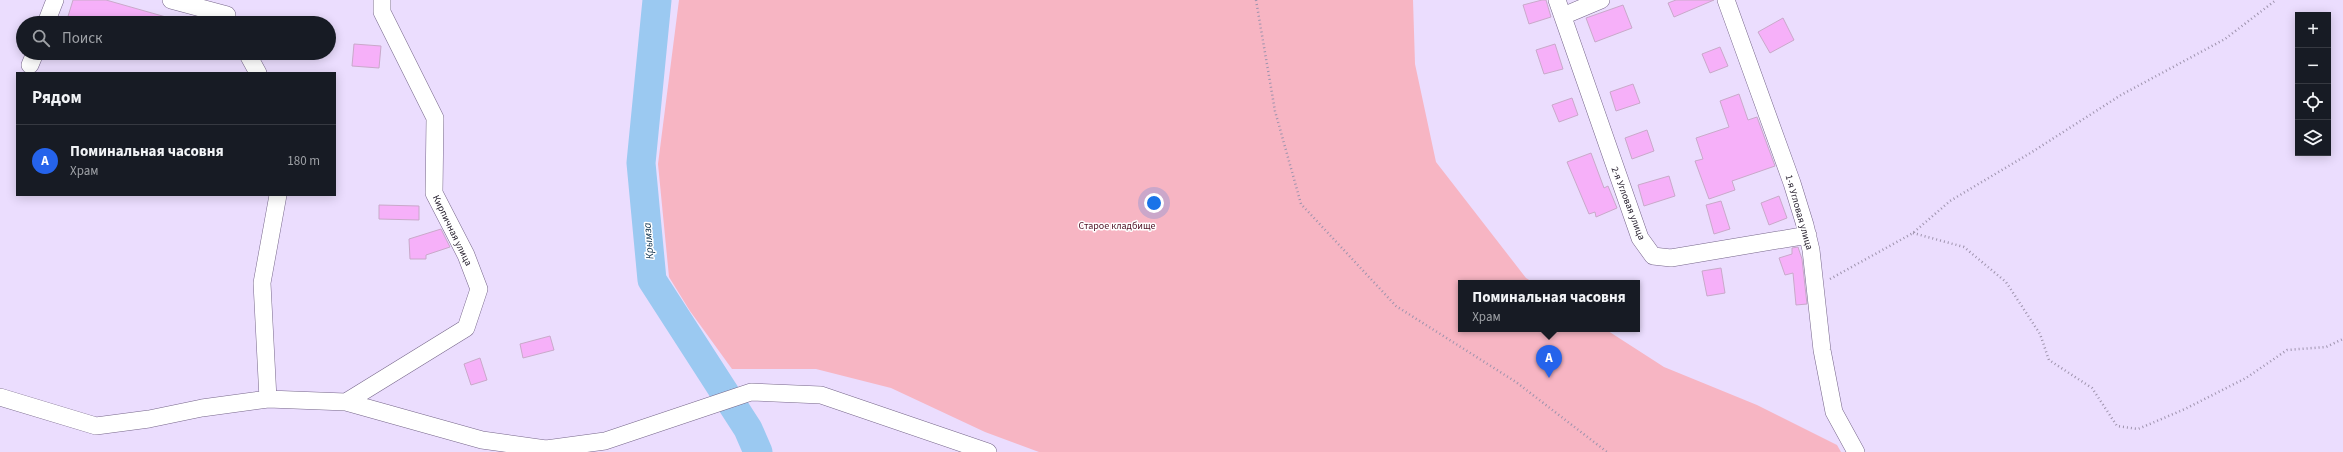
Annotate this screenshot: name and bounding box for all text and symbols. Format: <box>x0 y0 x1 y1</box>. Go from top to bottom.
map controls <box>2295 12 2331 156</box>
button: + <box>2295 12 2331 48</box>
search box <box>16 16 336 60</box>
icon: search <box>30 27 52 49</box>
text: Поиск <box>62 28 103 49</box>
button: − <box>2295 48 2331 84</box>
button: locate <box>2295 84 2331 120</box>
text: Рядом <box>32 86 82 110</box>
button: layers <box>2295 120 2331 156</box>
text: Поминальная часовня <box>70 141 224 162</box>
text: A <box>41 152 49 170</box>
text: 180 m <box>287 152 320 170</box>
text: Храм <box>70 162 99 180</box>
street label: 2-я Угловая улица <box>1608 165 1649 242</box>
street label: 1-я Угловая улица <box>1782 173 1816 252</box>
street label: Кирпичная улица <box>429 193 475 268</box>
your location <box>1144 193 1164 213</box>
park label: Старое кладбище <box>1078 219 1156 233</box>
water label: Крымза <box>639 222 658 260</box>
popup <box>1458 280 1640 332</box>
text: Поминальная часовня <box>1472 287 1626 308</box>
text: Храм <box>1472 308 1501 326</box>
pin: A <box>1536 345 1562 378</box>

